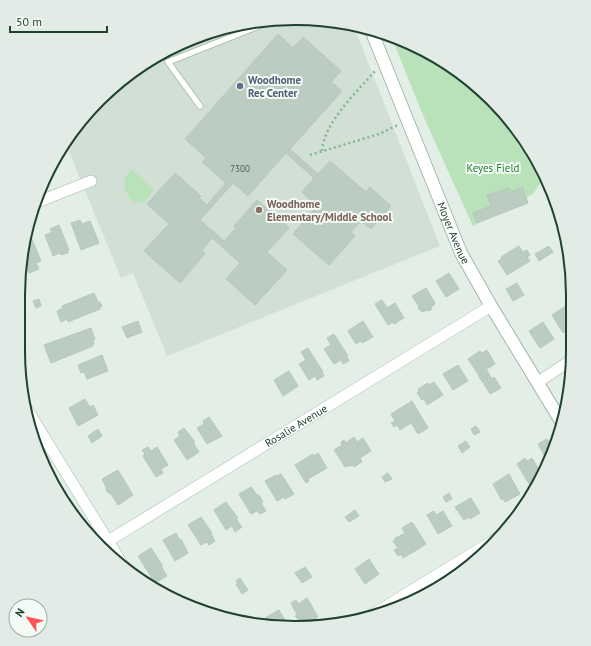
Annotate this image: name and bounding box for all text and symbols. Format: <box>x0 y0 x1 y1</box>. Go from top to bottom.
scale bar <box>10 8 107 34</box>
text: 50 m <box>16 14 42 29</box>
place label: Woodhome Rec Center <box>248 73 301 100</box>
marker: Woodhome Rec Center <box>235 81 245 91</box>
park label: Keyes Field <box>466 161 520 175</box>
house number: 7300 <box>230 163 250 174</box>
place label: Woodhome Elementary/Middle School <box>267 197 393 224</box>
street label: Moyer Avenue <box>434 200 473 267</box>
marker: Woodhome Elementary/Middle School <box>254 205 264 215</box>
street label: Rosalie Avenue <box>262 401 330 450</box>
north arrow <box>8 598 48 638</box>
text: N <box>12 605 28 619</box>

